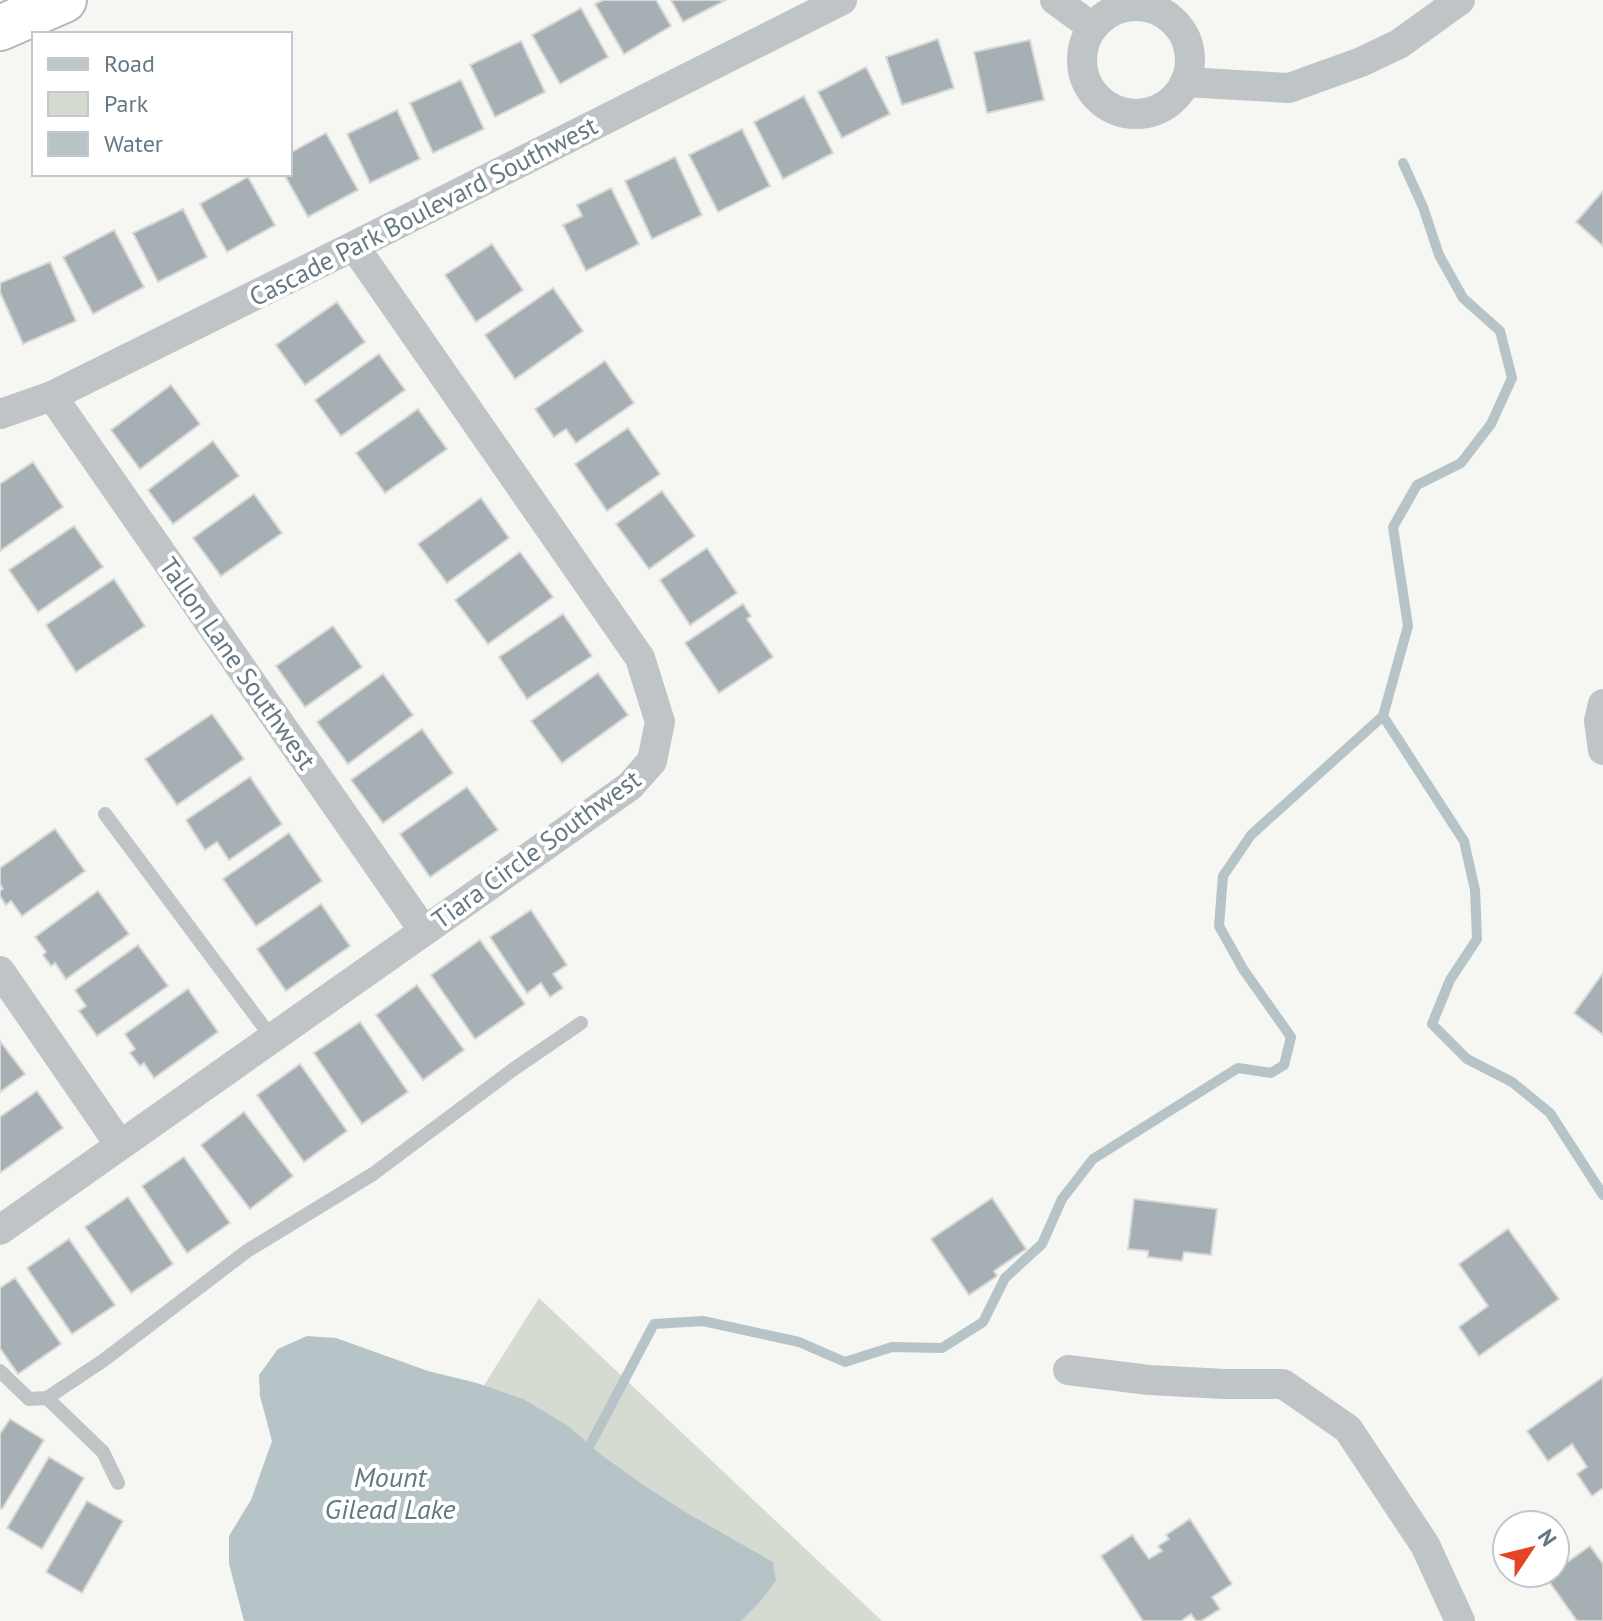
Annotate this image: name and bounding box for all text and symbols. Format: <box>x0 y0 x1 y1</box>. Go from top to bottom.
legend <box>32 32 292 176</box>
text: Road <box>104 48 155 79</box>
text: Park <box>104 88 149 119</box>
street label: Cascade Park Boulevard Southwest <box>243 109 603 313</box>
text: Water <box>104 128 163 159</box>
street label: Tallon Lane Southwest <box>152 550 324 776</box>
street label: Tiara Circle Southwest <box>425 762 647 936</box>
water label: Mount Gilead Lake <box>325 1458 455 1527</box>
north arrow <box>1491 1509 1571 1589</box>
text: N <box>1532 1524 1563 1551</box>

